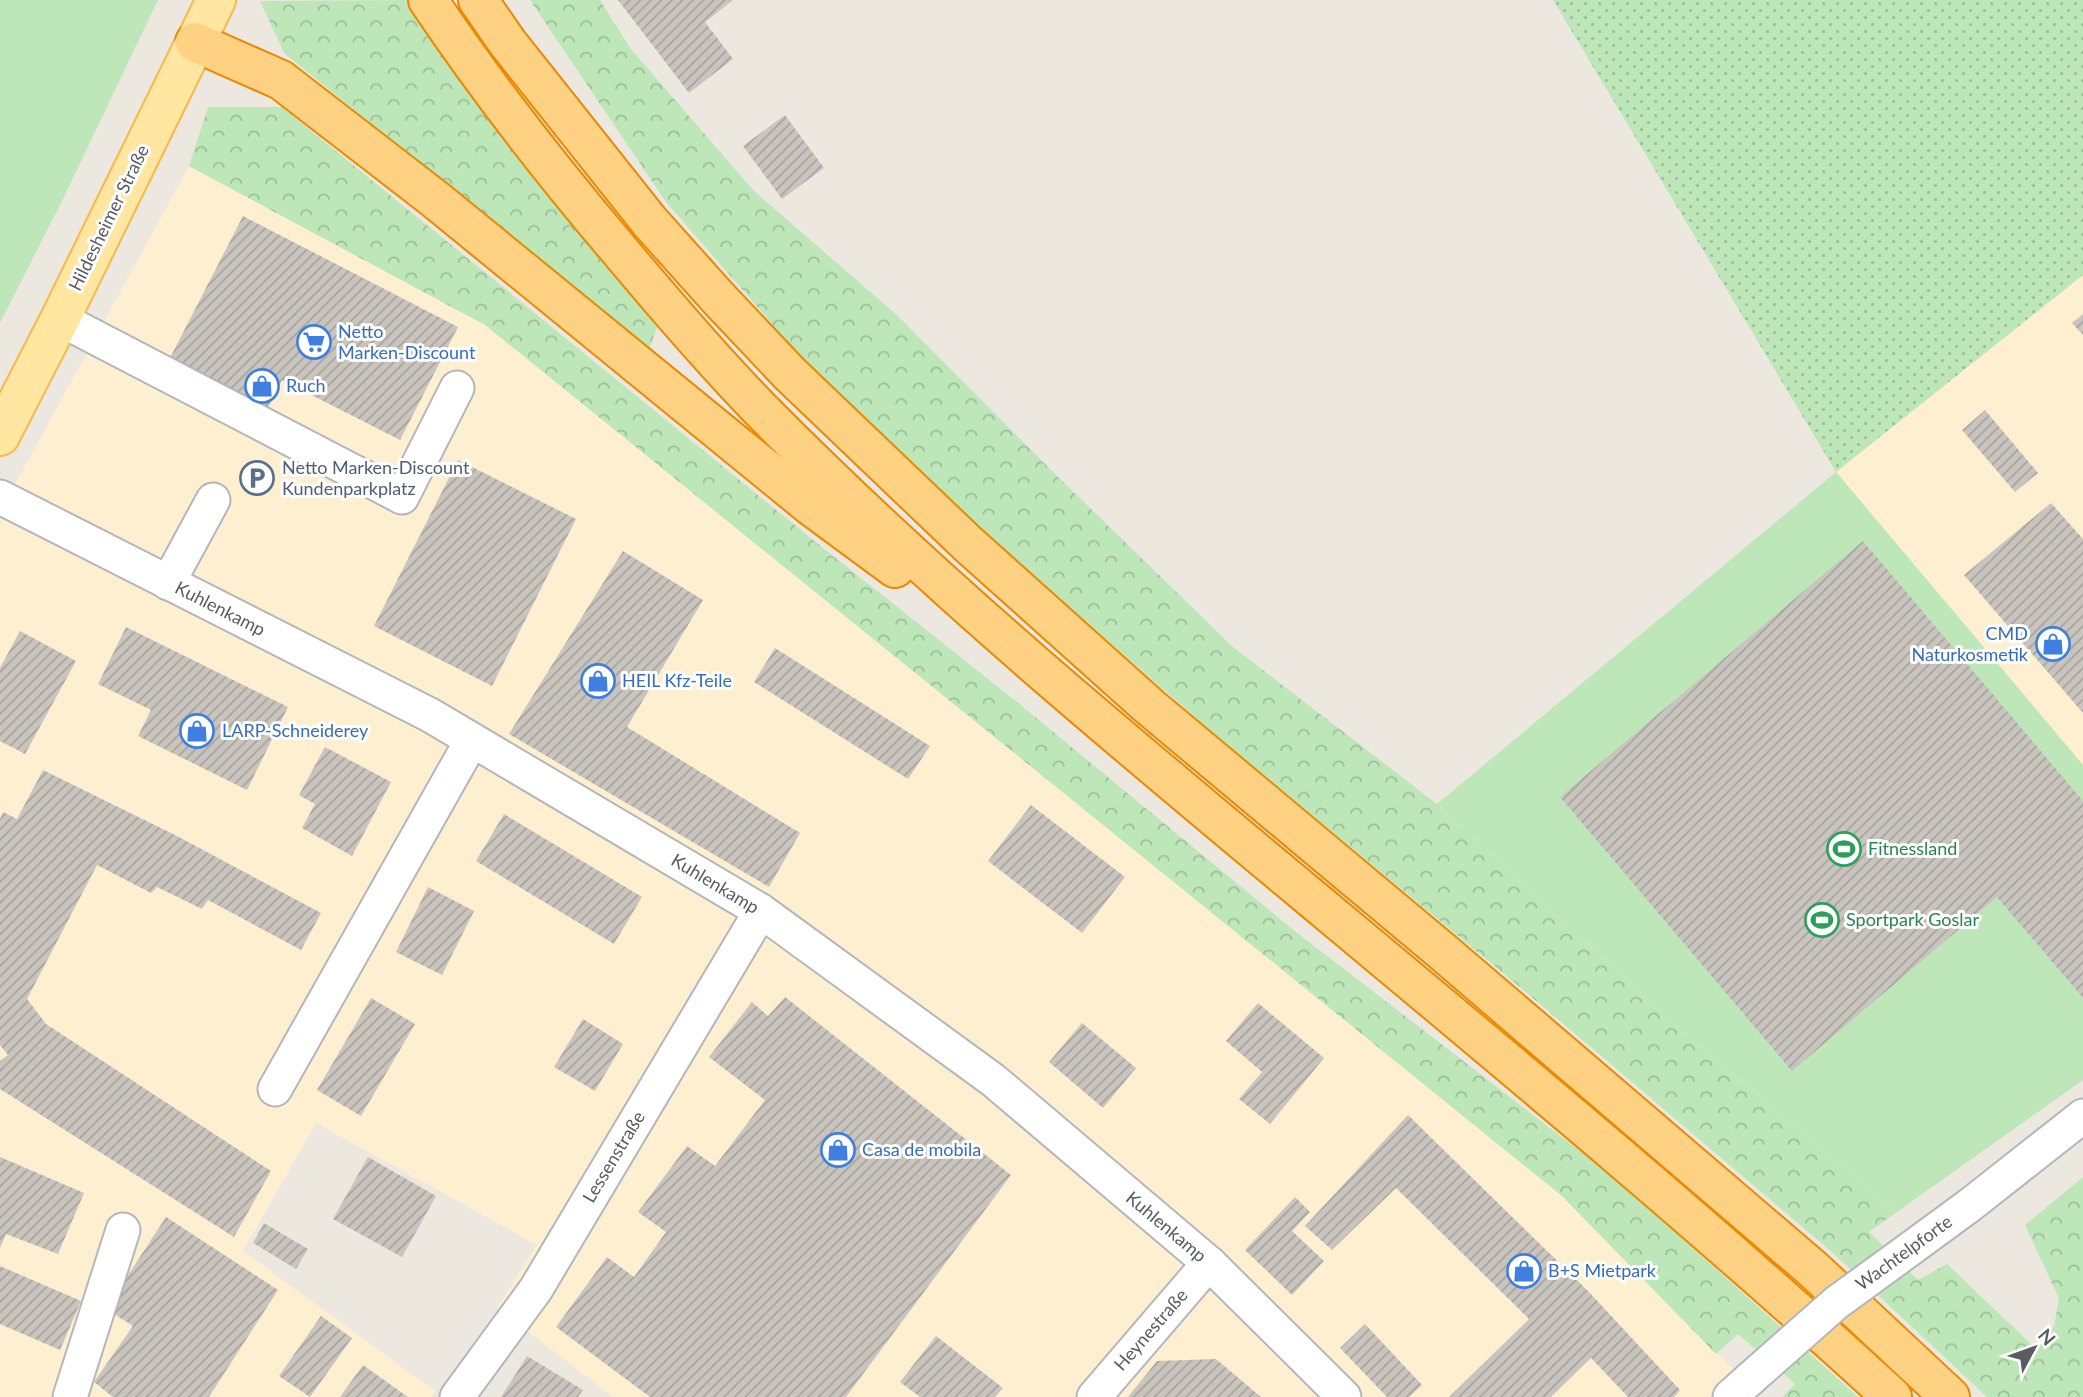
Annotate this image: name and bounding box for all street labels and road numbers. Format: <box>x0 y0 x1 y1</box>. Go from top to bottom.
street label: Hildesheimer Straße <box>63 141 153 294</box>
street label: Kuhlenkamp <box>172 576 269 640</box>
street label: Kuhlenkamp <box>668 848 763 918</box>
street label: Lessenstraße <box>577 1107 649 1206</box>
street label: Kuhlenkamp <box>1122 1186 1211 1266</box>
street label: Wachtelpforte <box>1851 1210 1956 1295</box>
street label: Heynestraße <box>1109 1284 1192 1375</box>

